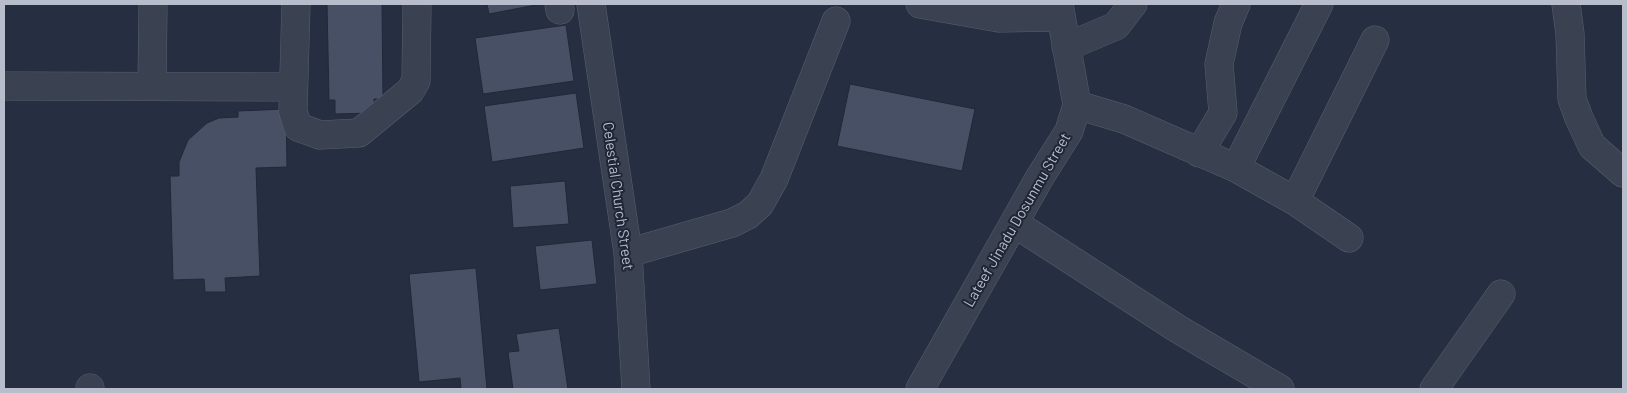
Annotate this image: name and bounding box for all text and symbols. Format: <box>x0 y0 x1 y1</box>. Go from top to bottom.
street label: Celestial Church Street <box>599 121 637 271</box>
street label: Lateef Jinadu Dosunmu Street <box>960 130 1074 310</box>

